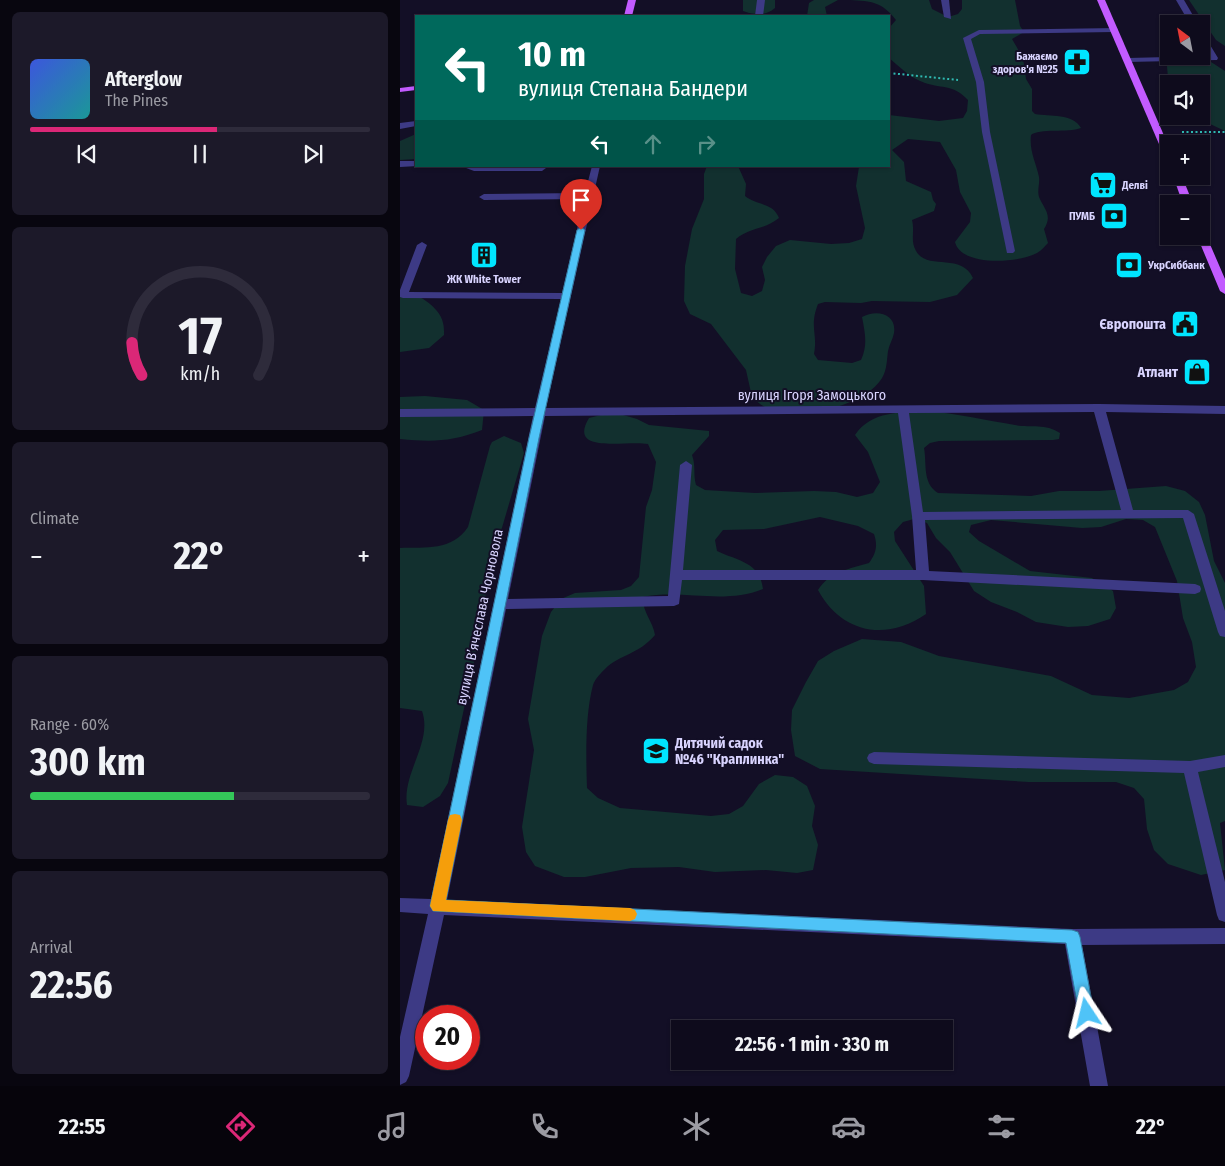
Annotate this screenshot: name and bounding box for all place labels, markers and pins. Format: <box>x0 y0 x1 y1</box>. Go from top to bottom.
pharmacy icon: Бажаємо здоров'я №25 <box>1062 47 1092 77</box>
place label: Бажаємо здоров'я №25 <box>993 50 1059 76</box>
supermarket icon: Делві <box>1088 170 1118 200</box>
pin <box>560 179 602 230</box>
place label: Делві <box>1121 179 1148 192</box>
bank icon: ПУМБ <box>1099 201 1129 231</box>
place label: ПУМБ <box>1069 210 1095 223</box>
building icon: ЖК White Tower <box>469 240 499 270</box>
bank icon: УкрСиббанк <box>1114 250 1144 280</box>
place label: УкрСиббанк <box>1147 259 1205 272</box>
place label: ЖК White Tower <box>446 273 522 286</box>
public building icon: Європошта <box>1170 309 1200 339</box>
place label: Європошта <box>1099 316 1166 333</box>
shop icon: Атлант <box>1182 357 1212 387</box>
place label: Атлант <box>1136 364 1179 381</box>
place label: Дитячий садок №46 "Краплинка" <box>674 735 784 768</box>
school or university icon: Дитячий садок №46 "Краплинка" <box>641 736 671 766</box>

